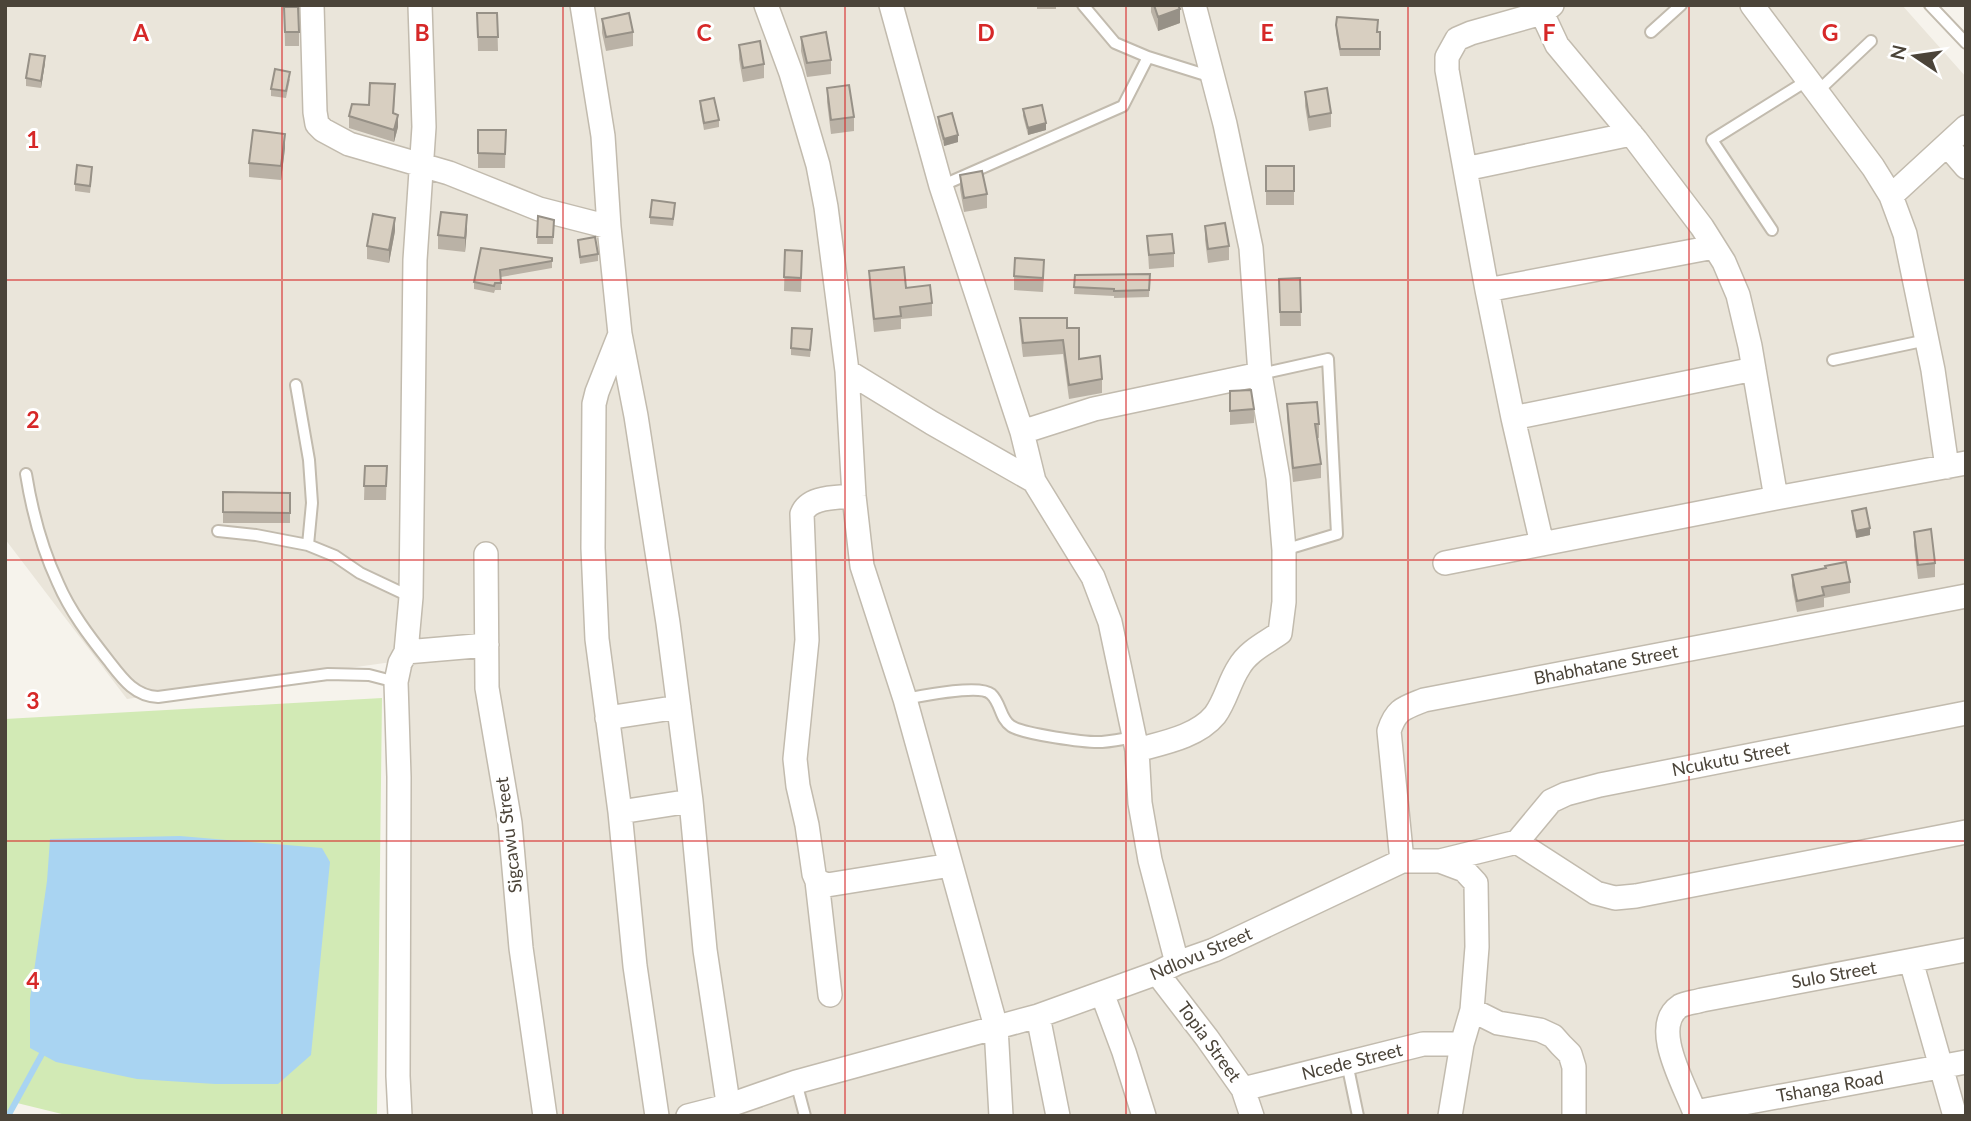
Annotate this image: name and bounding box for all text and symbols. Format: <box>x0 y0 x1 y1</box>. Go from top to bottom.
text: A <box>132 18 150 46</box>
text: B <box>414 18 430 46</box>
text: C <box>696 18 712 46</box>
text: D <box>977 18 995 46</box>
text: E <box>1260 18 1274 46</box>
text: F <box>1542 18 1556 46</box>
text: G <box>1822 18 1838 46</box>
north arrow <box>1880 21 1950 91</box>
text: N <box>1885 42 1911 62</box>
text: 1 <box>26 125 40 153</box>
text: 2 <box>26 405 40 433</box>
street label: Bhabhatane Street <box>1532 639 1680 689</box>
text: 3 <box>26 686 40 714</box>
street label: Ncukutu Street <box>1670 736 1792 780</box>
street label: Sigcawu Street <box>490 775 526 894</box>
street label: Ndlovu Street <box>1146 921 1256 985</box>
street label: Sulo Street <box>1790 956 1879 992</box>
text: 4 <box>26 966 40 994</box>
street label: Topia Street <box>1173 997 1247 1086</box>
street label: Ncede Street <box>1299 1038 1405 1084</box>
street label: Tshanga Road <box>1775 1066 1885 1106</box>

